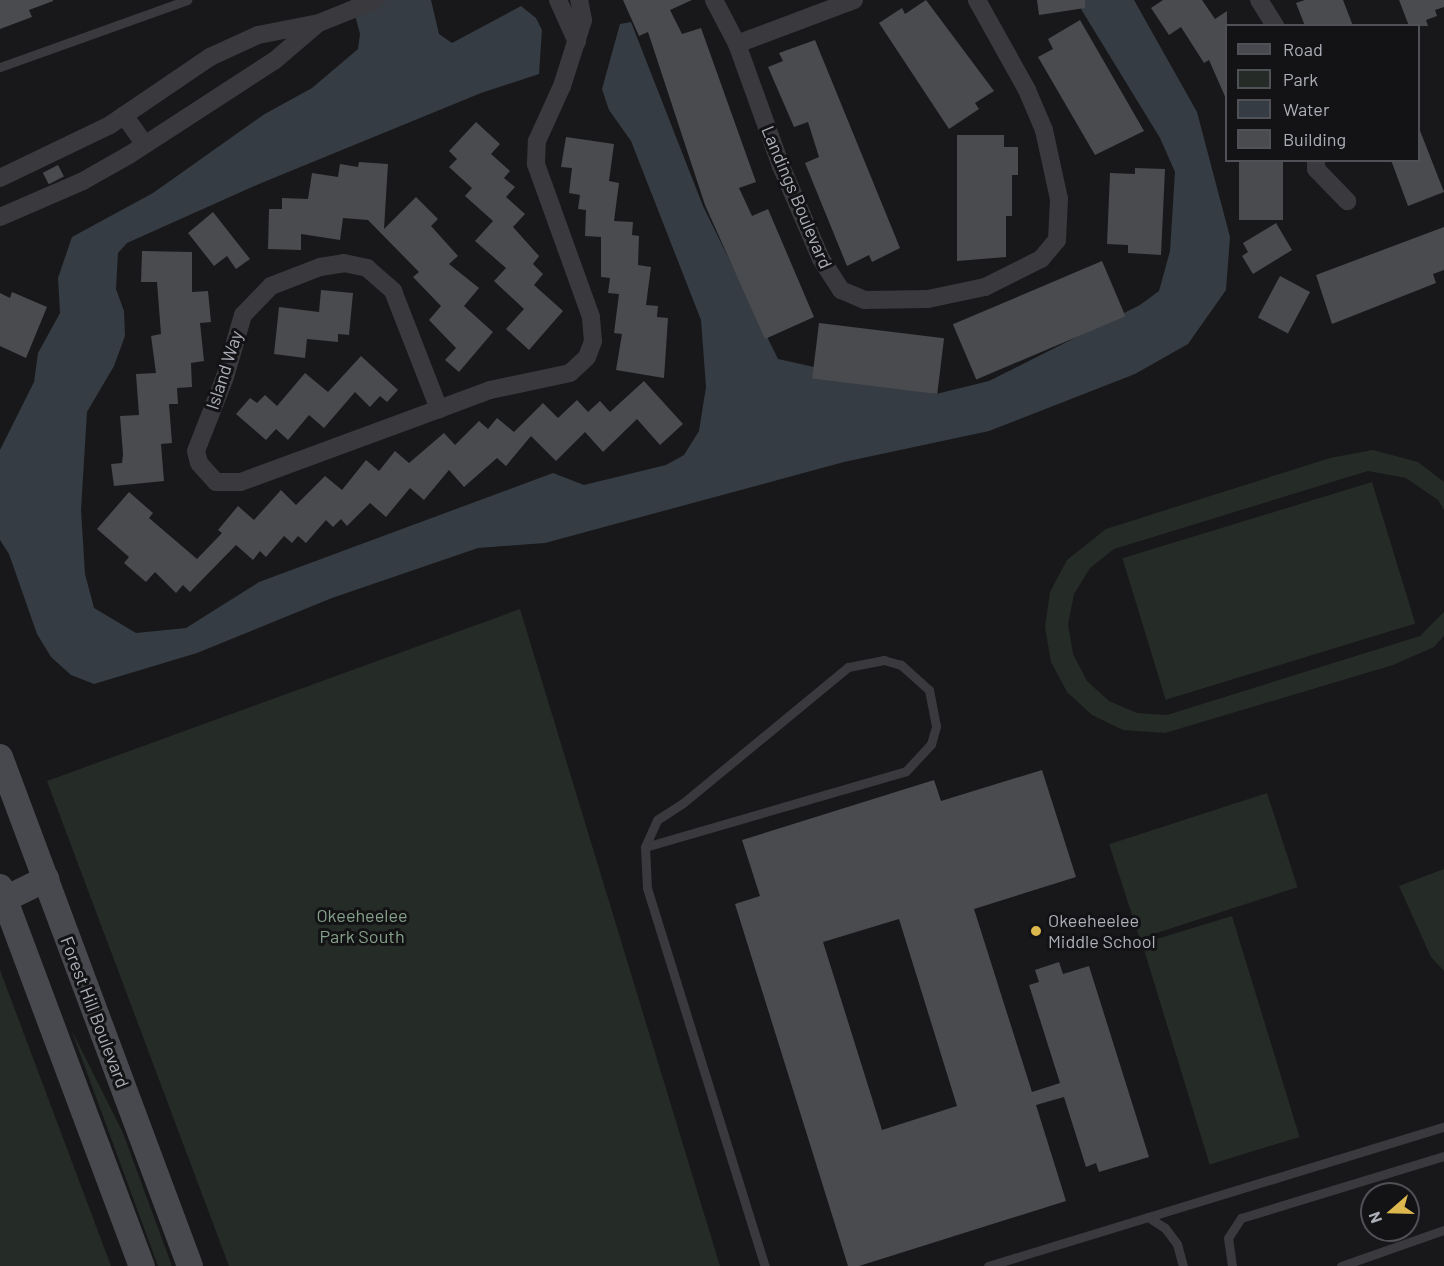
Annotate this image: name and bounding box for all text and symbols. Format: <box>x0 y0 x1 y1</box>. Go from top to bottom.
legend <box>1225 24 1420 162</box>
text: Road <box>1283 38 1323 60</box>
text: Park <box>1283 68 1318 90</box>
text: Water <box>1283 98 1330 120</box>
street label: Landings Boulevard <box>757 122 837 272</box>
text: Building <box>1283 128 1346 150</box>
street label: Island Way <box>201 328 247 412</box>
park label: Okeeheelee Park South <box>316 905 408 948</box>
place label: Okeeheelee Middle School <box>1048 910 1156 952</box>
marker: Okeeheelee Middle School <box>1029 924 1043 938</box>
street label: Forest Hill Boulevard <box>56 933 134 1091</box>
north arrow <box>1360 1182 1420 1242</box>
text: N <box>1364 1209 1385 1226</box>

